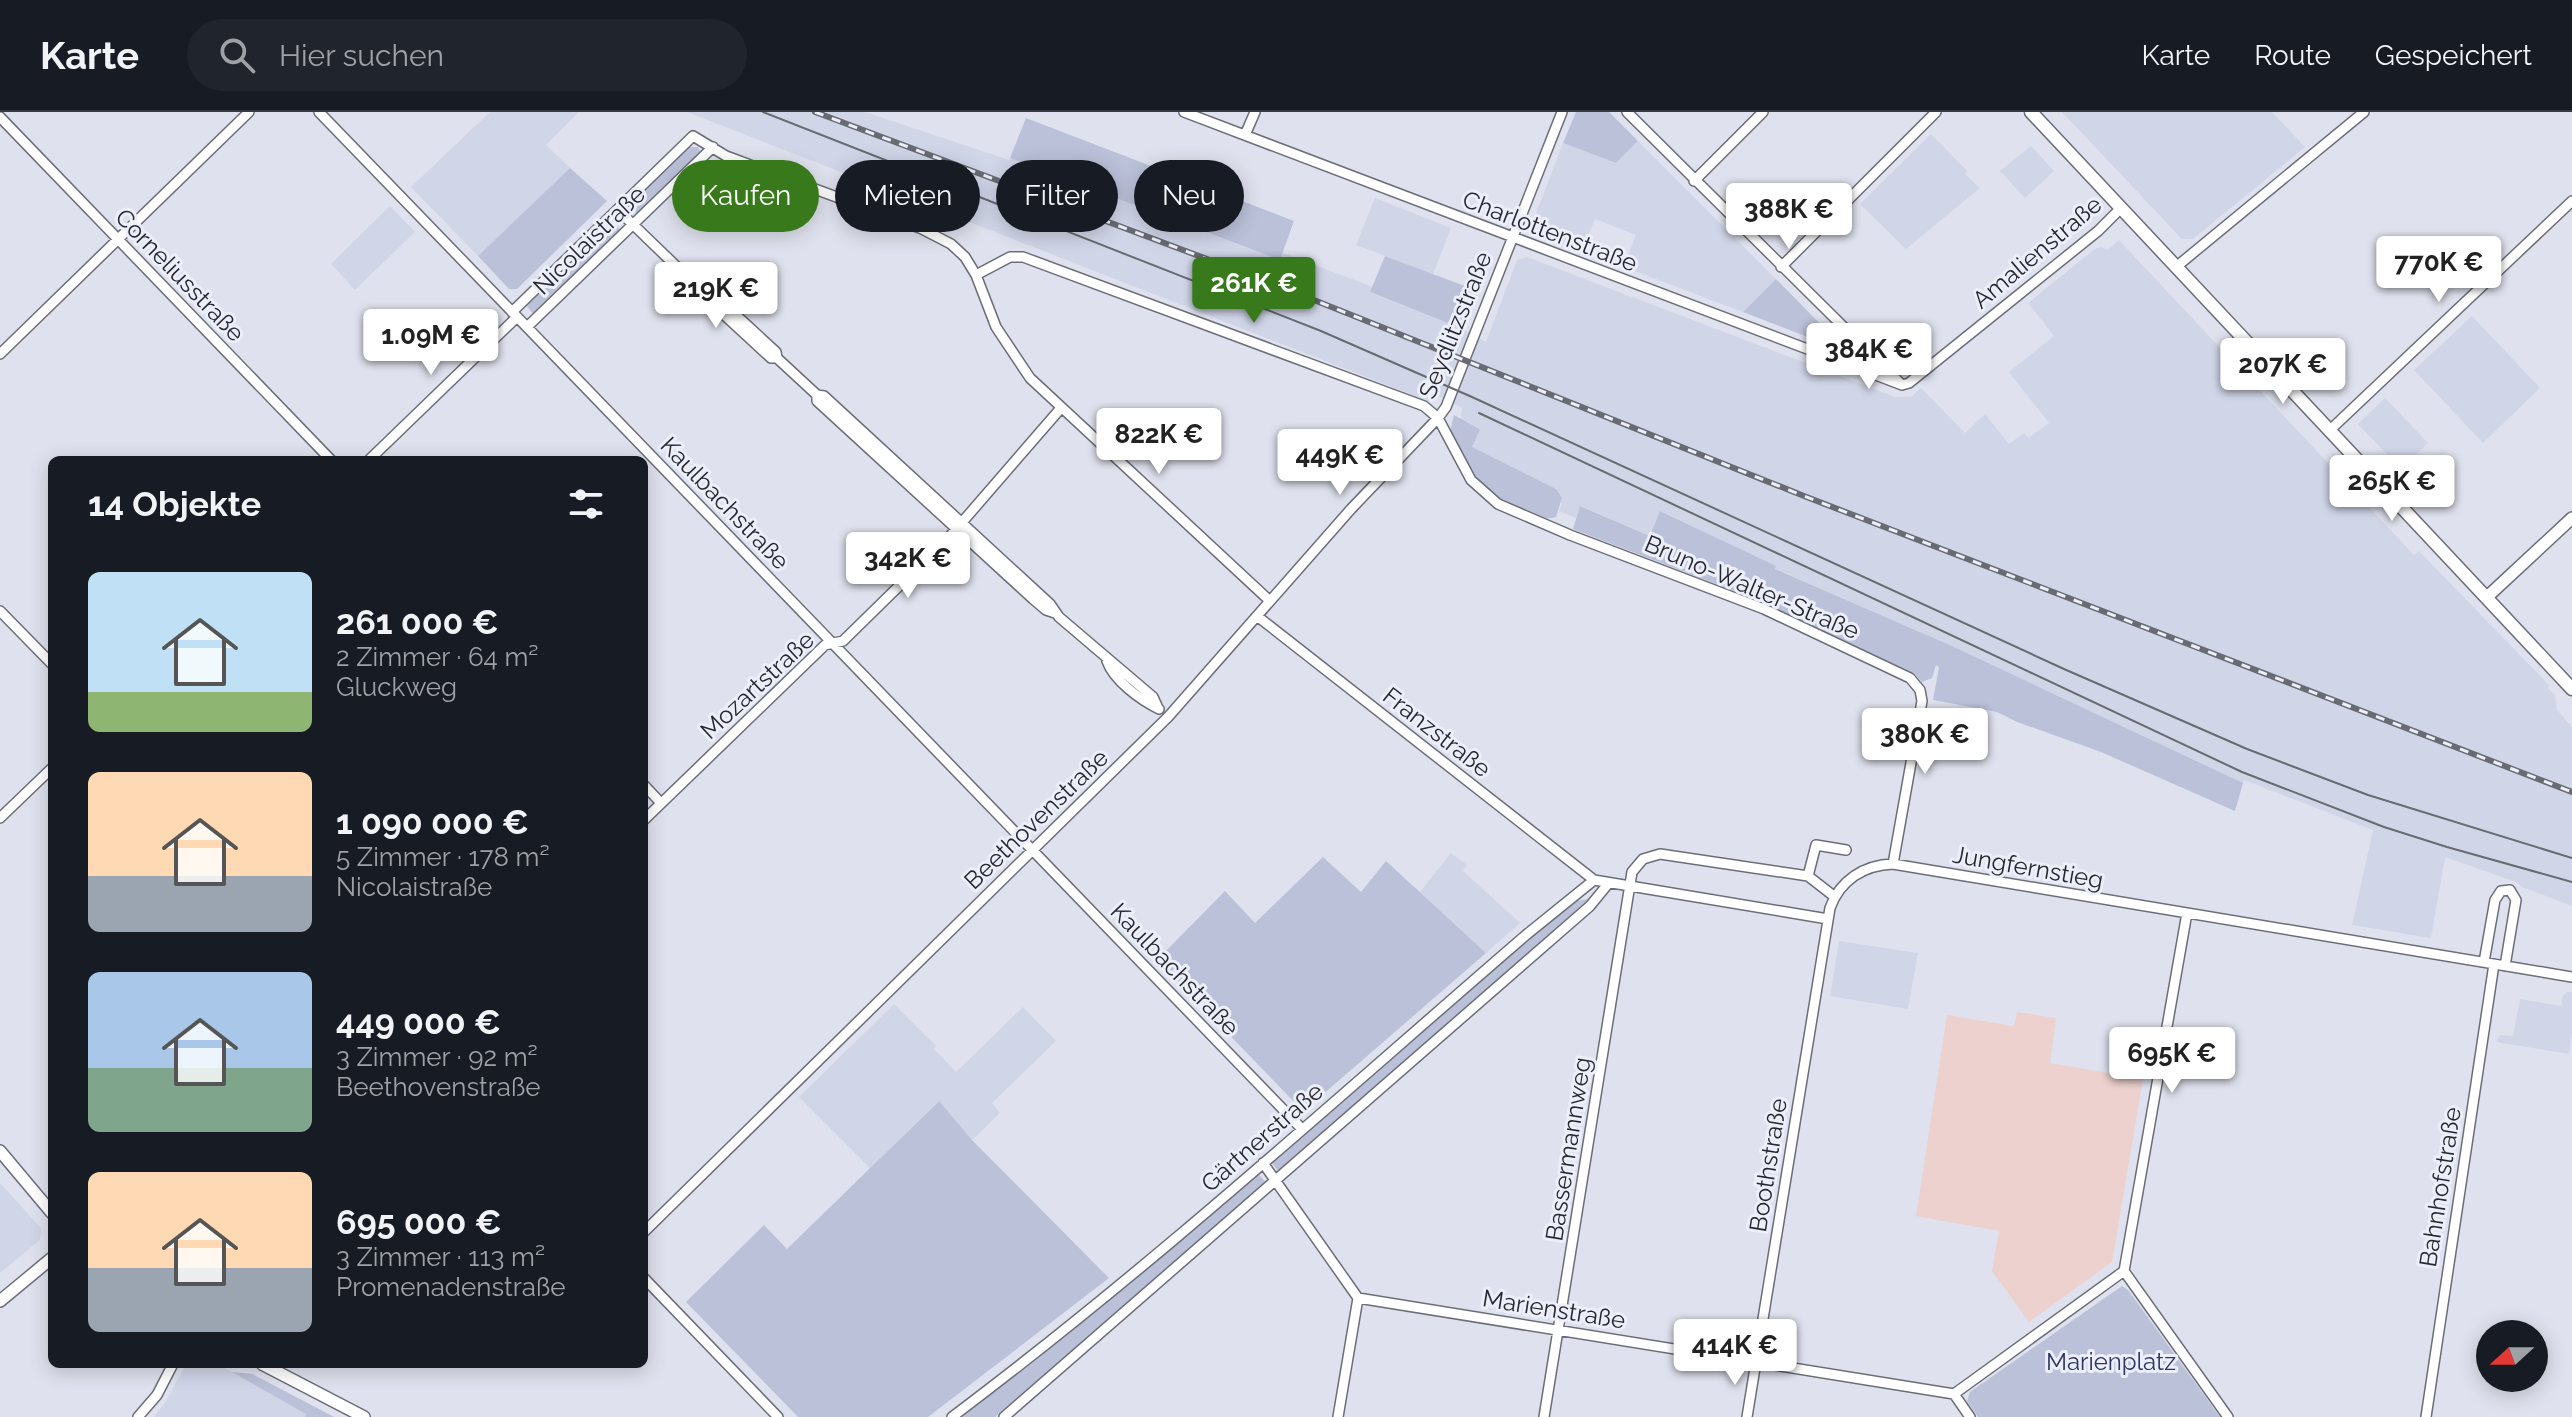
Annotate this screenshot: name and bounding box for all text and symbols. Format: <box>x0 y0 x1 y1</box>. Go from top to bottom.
search box <box>187 19 747 91</box>
text: Karte <box>40 33 139 78</box>
icon: search <box>215 33 259 77</box>
text: Hier suchen <box>279 38 444 73</box>
text: Karte <box>2141 39 2210 72</box>
text: Route <box>2254 39 2331 72</box>
text: Gespeichert <box>2375 39 2532 72</box>
chip: Kaufen <box>672 160 819 232</box>
chip: Mieten <box>835 160 980 232</box>
chip: Filter <box>996 160 1118 232</box>
chip: Neu <box>1134 160 1244 232</box>
street label: Nicolaistraße <box>527 179 651 301</box>
pin: 388K € <box>1724 183 1854 251</box>
street label: Charlottenstraße <box>1458 184 1642 278</box>
street label: Amalienstraße <box>1967 190 2107 314</box>
text: 388K € <box>1744 194 1834 224</box>
street label: Corneliusstraße <box>109 203 251 347</box>
pin: 770K € <box>2374 236 2504 304</box>
street label: Seydlitzstraße <box>1412 247 1498 403</box>
text: 770K € <box>2394 247 2484 277</box>
pin: 261K € <box>1189 257 1319 325</box>
pin: 219K € <box>651 262 781 330</box>
text: 261K € <box>1210 268 1298 298</box>
text: 219K € <box>673 273 759 303</box>
pin: 1.09M € <box>357 309 505 377</box>
text: 1.09M € <box>381 320 481 350</box>
pin: 384K € <box>1804 323 1934 391</box>
text: 384K € <box>1824 334 1914 364</box>
pin: 207K € <box>2218 338 2348 406</box>
text: 207K € <box>2238 349 2328 379</box>
pin: 822K € <box>1094 408 1224 476</box>
text: 822K € <box>1114 419 1204 449</box>
pin: 449K € <box>1275 429 1405 497</box>
street label: Kaulbachstraße <box>655 431 795 575</box>
text: 449K € <box>1295 440 1385 470</box>
pin: 265K € <box>2327 455 2457 523</box>
text: 265K € <box>2348 466 2436 496</box>
icon: filters <box>564 482 608 526</box>
text: 14 Objekte <box>88 484 261 524</box>
street label: Bruno-Walter-Straße <box>1640 529 1864 645</box>
pin: 342K € <box>843 532 973 600</box>
text: 342K € <box>864 543 952 573</box>
text: 261 000 € <box>336 602 499 642</box>
icon: home <box>152 604 248 700</box>
street label: Mozartstraße <box>694 625 820 745</box>
text: 2 Zimmer · 64 m² <box>336 642 538 672</box>
text: Gluckweg <box>336 672 457 702</box>
street label: Franzstraße <box>1377 681 1497 783</box>
pin: 380K € <box>1860 708 1990 776</box>
text: 380K € <box>1880 719 1970 749</box>
street label: Beethovenstraße <box>958 743 1114 895</box>
text: 1 090 000 € <box>336 802 529 842</box>
icon: home <box>152 804 248 900</box>
street label: Jungfernstieg <box>1950 839 2106 895</box>
text: 5 Zimmer · 178 m² <box>336 842 550 872</box>
text: Nicolaistraße <box>336 872 492 902</box>
street label: Kaulbachstraße <box>1105 897 1245 1041</box>
text: 449 000 € <box>336 1002 501 1042</box>
icon: home <box>152 1004 248 1100</box>
pin: 695K € <box>2107 1027 2237 1095</box>
text: 695K € <box>2127 1038 2217 1068</box>
text: 3 Zimmer · 92 m² <box>336 1042 538 1072</box>
street label: Bassermannweg <box>1539 1055 1597 1243</box>
text: Beethovenstraße <box>336 1072 541 1102</box>
street label: Gärtnerstraße <box>1195 1076 1329 1198</box>
street label: Boothstraße <box>1743 1096 1793 1234</box>
street label: Bahnhofstraße <box>2413 1105 2467 1269</box>
text: 695 000 € <box>336 1202 502 1242</box>
icon: home <box>152 1204 248 1300</box>
text: 3 Zimmer · 113 m² <box>336 1242 545 1272</box>
text: Promenadenstraße <box>336 1272 566 1302</box>
street label: Marienstraße <box>1481 1283 1627 1335</box>
pin: 414K € <box>1670 1319 1800 1387</box>
north arrow <box>2476 1320 2548 1392</box>
map controls <box>2476 1320 2548 1392</box>
text: 414K € <box>1692 1330 1778 1360</box>
park label: Marienplatz <box>2046 1347 2176 1376</box>

